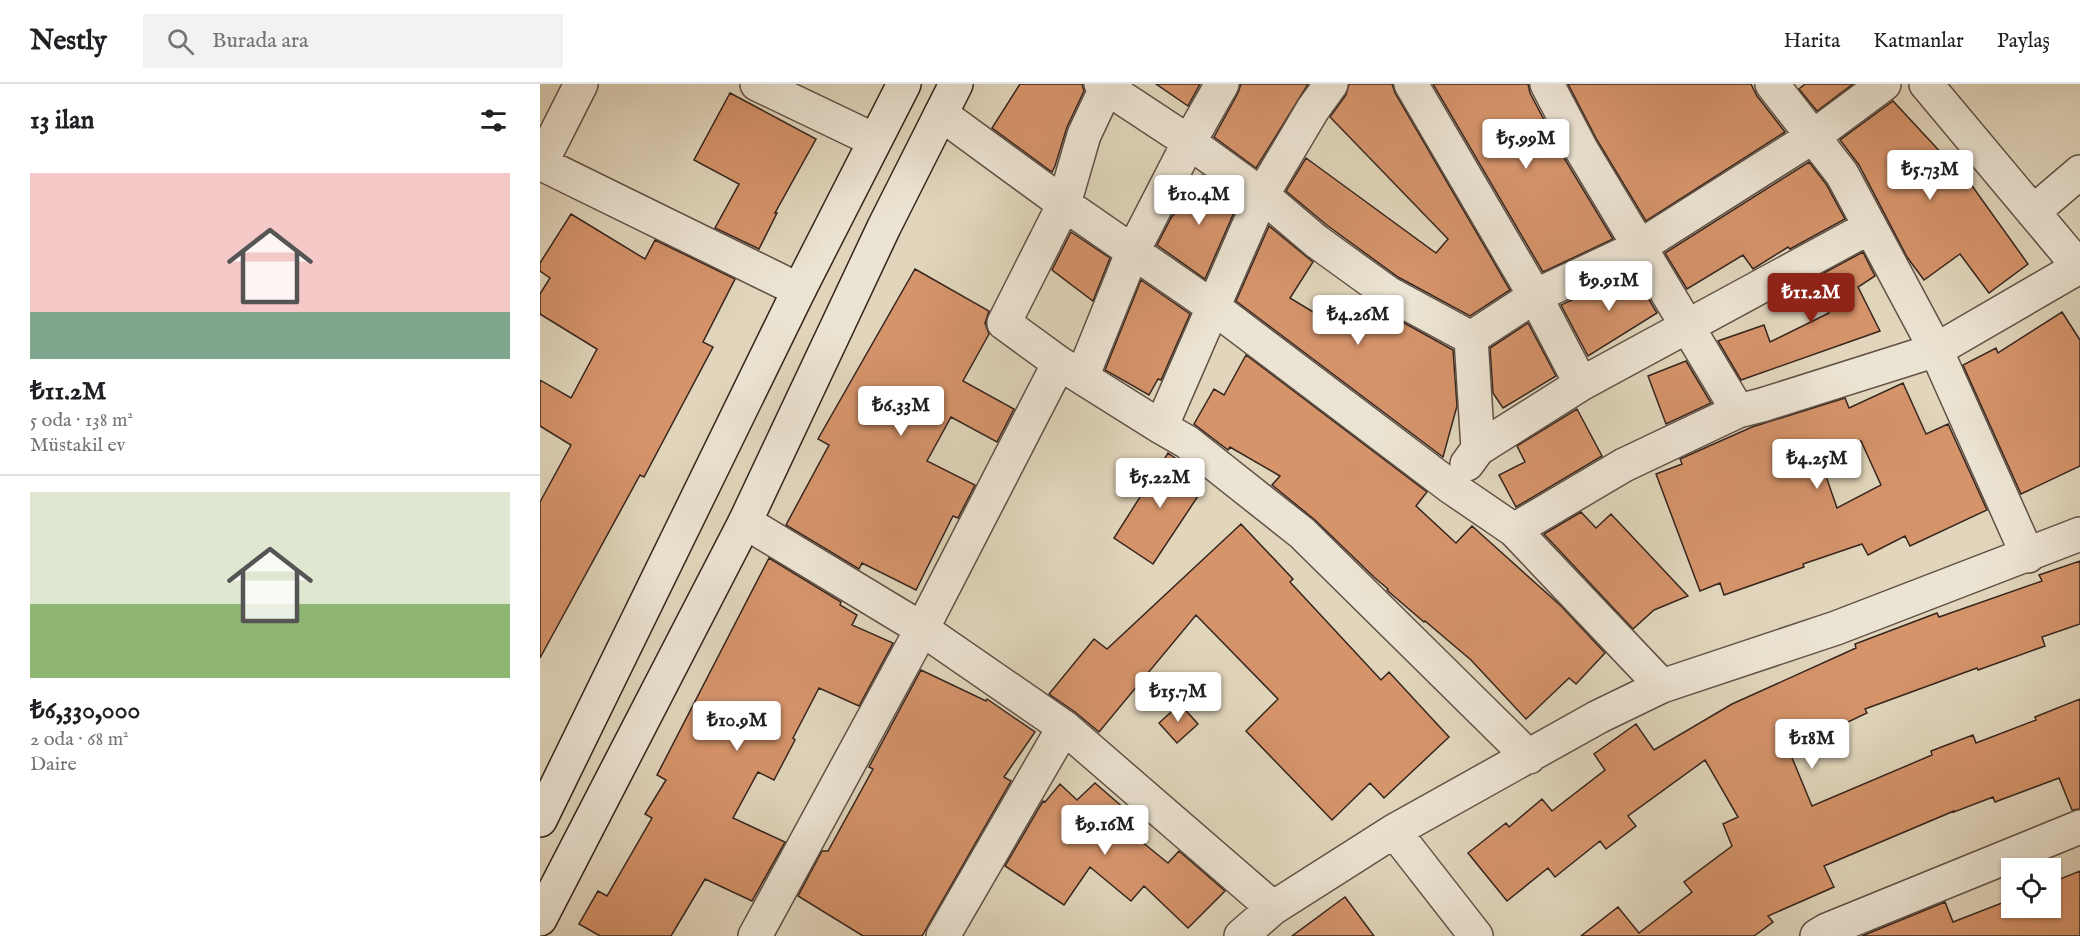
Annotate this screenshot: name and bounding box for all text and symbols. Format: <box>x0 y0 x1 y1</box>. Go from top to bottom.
search box <box>143 14 563 68</box>
text: Nestly <box>30 24 107 59</box>
icon: search <box>164 25 197 58</box>
text: Burada ara <box>212 27 309 55</box>
text: Harita <box>1784 28 1840 55</box>
text: Katmanlar <box>1873 28 1964 55</box>
text: Paylaş <box>1997 28 2050 55</box>
text: 13 ilan <box>30 104 94 137</box>
icon: filters <box>477 104 510 137</box>
pin: ₺5.99M <box>1477 119 1575 170</box>
text: ₺5.99M <box>1496 126 1556 151</box>
pin: ₺5.73M <box>1881 150 1979 201</box>
text: ₺5.73M <box>1901 157 1959 182</box>
pin: ₺10.4M <box>1150 175 1248 226</box>
text: ₺10.4M <box>1168 182 1230 207</box>
icon: home <box>216 212 324 320</box>
pin: ₺9.91M <box>1560 261 1658 312</box>
text: ₺9.91M <box>1579 268 1639 293</box>
pin: ₺11.2M <box>1762 273 1860 324</box>
text: ₺11.2M <box>1782 280 1840 305</box>
pin: ₺4.26M <box>1309 295 1407 346</box>
text: ₺4.26M <box>1327 302 1389 327</box>
text: ₺11.2M <box>30 375 106 408</box>
pin: ₺6.33M <box>852 386 950 437</box>
text: ₺6.33M <box>872 393 930 418</box>
text: 5 oda · 138 m² <box>30 408 133 433</box>
text: Müstakil ev <box>30 433 125 458</box>
pin: ₺4.25M <box>1768 439 1866 490</box>
text: ₺4.25M <box>1786 446 1848 471</box>
pin: ₺5.22M <box>1111 458 1209 509</box>
text: ₺5.22M <box>1130 465 1190 490</box>
icon: home <box>216 531 324 639</box>
pin: ₺15.7M <box>1129 672 1227 723</box>
text: ₺15.7M <box>1149 679 1207 704</box>
text: ₺6,330,000 <box>30 694 140 727</box>
pin: ₺10.9M <box>688 701 786 752</box>
text: ₺10.9M <box>707 708 767 733</box>
pin: ₺18M <box>1776 719 1848 770</box>
text: ₺18M <box>1789 726 1835 751</box>
text: 2 oda · 68 m² <box>30 727 129 752</box>
text: Daire <box>30 752 77 777</box>
pin: ₺9.16M <box>1056 805 1154 856</box>
text: ₺9.16M <box>1075 812 1135 837</box>
map controls <box>2001 858 2061 918</box>
button: locate <box>2001 858 2061 918</box>

